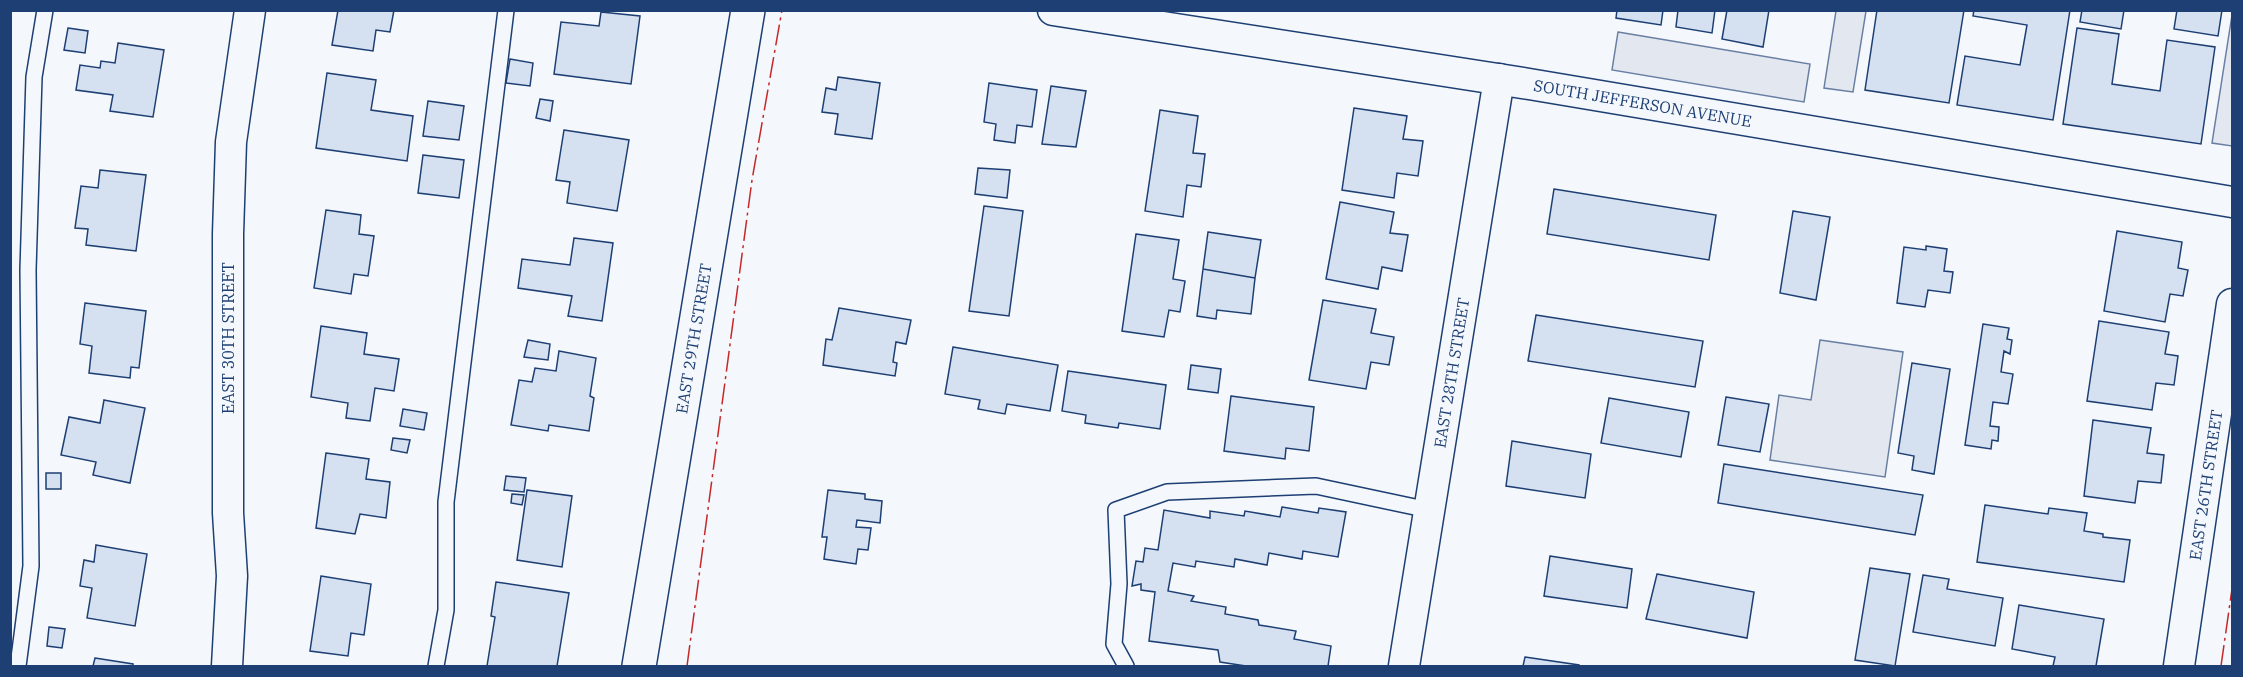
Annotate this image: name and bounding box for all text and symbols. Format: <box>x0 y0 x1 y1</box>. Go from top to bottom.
street label: SOUTH JEFFERSON AVENUE <box>1532 75 1753 131</box>
street label: EAST 30TH STREET <box>218 262 238 414</box>
street label: EAST 29TH STREET <box>671 262 716 415</box>
street label: EAST 28TH STREET <box>1429 296 1473 449</box>
street label: EAST 26TH STREET <box>2185 408 2226 562</box>

